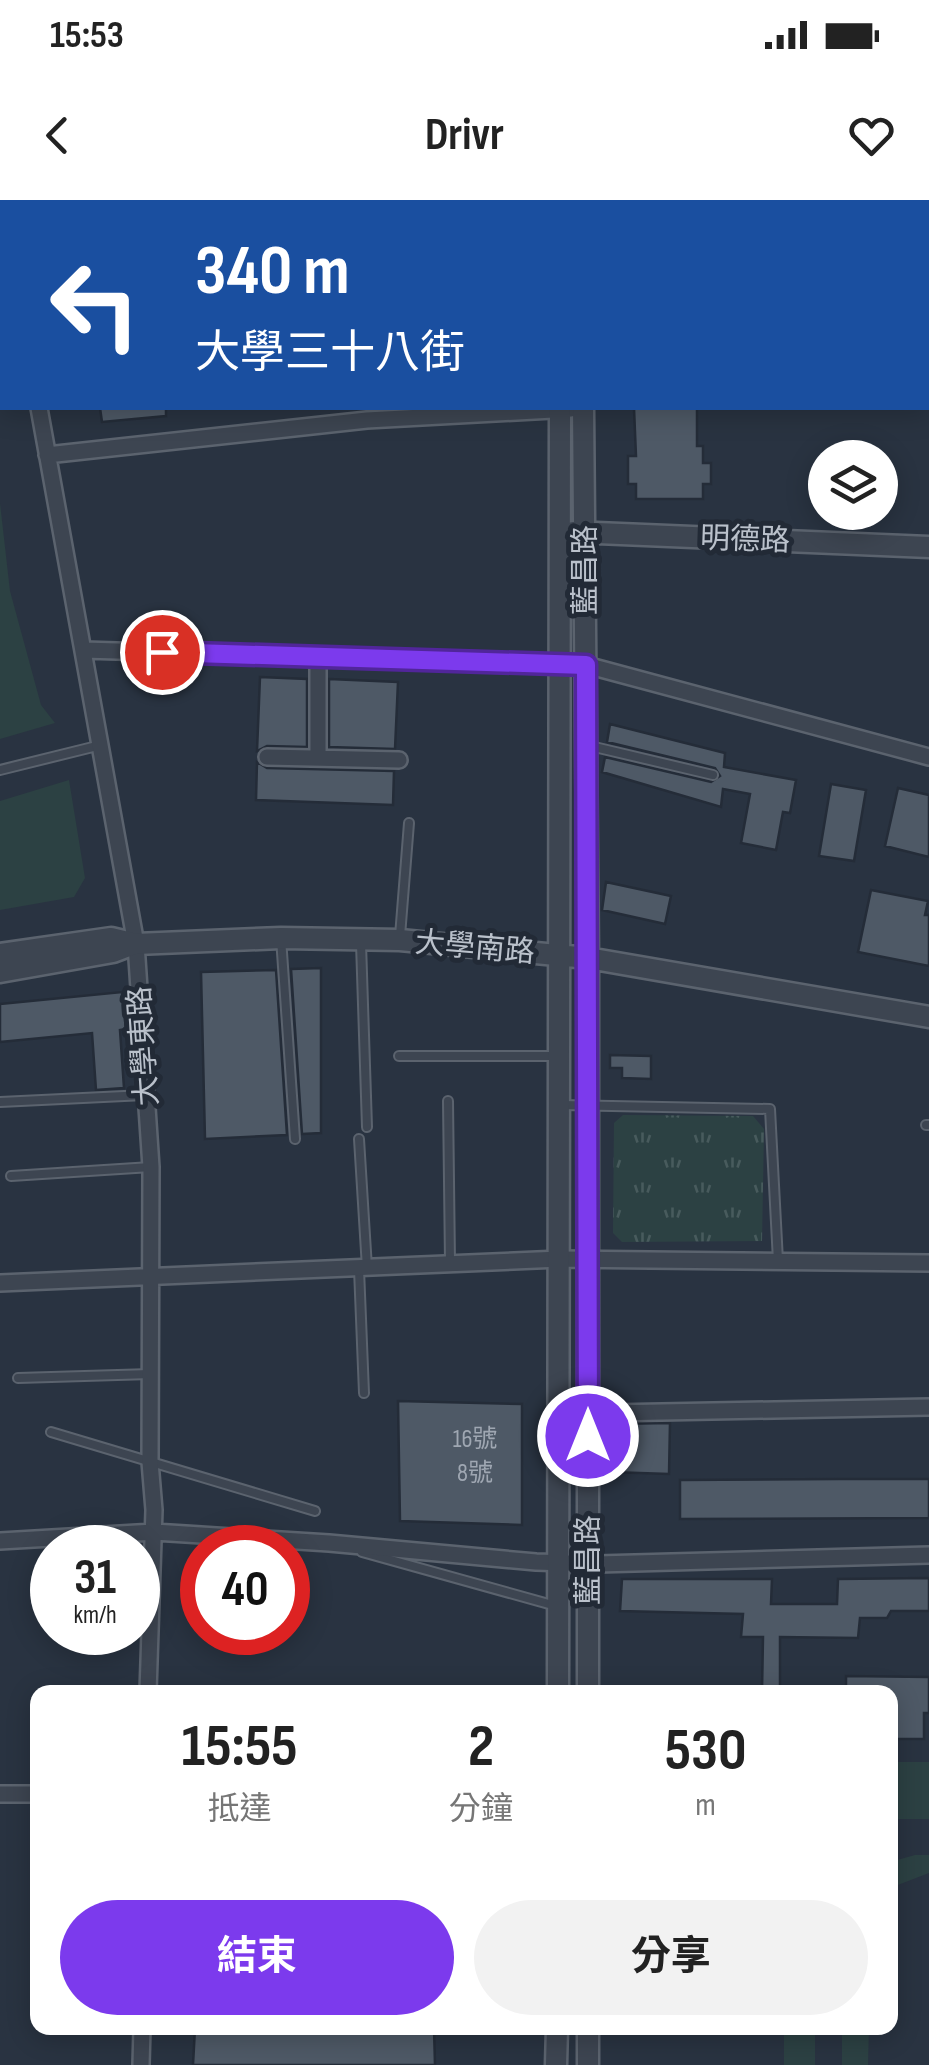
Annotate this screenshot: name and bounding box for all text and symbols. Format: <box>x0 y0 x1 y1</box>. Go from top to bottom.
text: 15:53 <box>50 13 124 58</box>
icon: back <box>30 108 85 163</box>
text: Drivr <box>425 108 504 163</box>
icon: heart <box>844 108 899 163</box>
text: 340 m <box>195 230 350 314</box>
icon: left <box>30 240 160 370</box>
text: 大學三十八街 <box>195 326 465 381</box>
map controls <box>808 440 898 530</box>
button: layers <box>808 440 898 530</box>
street label: 明德路 <box>699 520 791 560</box>
street label: 藍昌路 <box>568 525 604 615</box>
pin <box>120 610 205 695</box>
icon: arrive <box>135 625 190 680</box>
street label: 大學南路 <box>414 925 536 971</box>
street label: 大學東路 <box>122 985 166 1107</box>
position arrow <box>536 1384 640 1488</box>
house number: 16號 <box>453 1424 497 1455</box>
house number: 8號 <box>457 1458 493 1489</box>
street label: 藍昌路 <box>571 1515 607 1605</box>
speed limit sign: 40 <box>180 1525 310 1655</box>
text: 31 <box>74 1548 116 1608</box>
text: km/h <box>73 1600 117 1631</box>
text: 15:55 <box>182 1711 298 1783</box>
text: 2 <box>468 1711 494 1783</box>
text: 530 <box>665 1715 746 1787</box>
text: m <box>695 1786 716 1825</box>
text: 抵達 <box>208 1790 272 1829</box>
text: 分鐘 <box>449 1790 513 1829</box>
button: 結束 <box>60 1900 454 2015</box>
button: 分享 <box>474 1900 868 2015</box>

